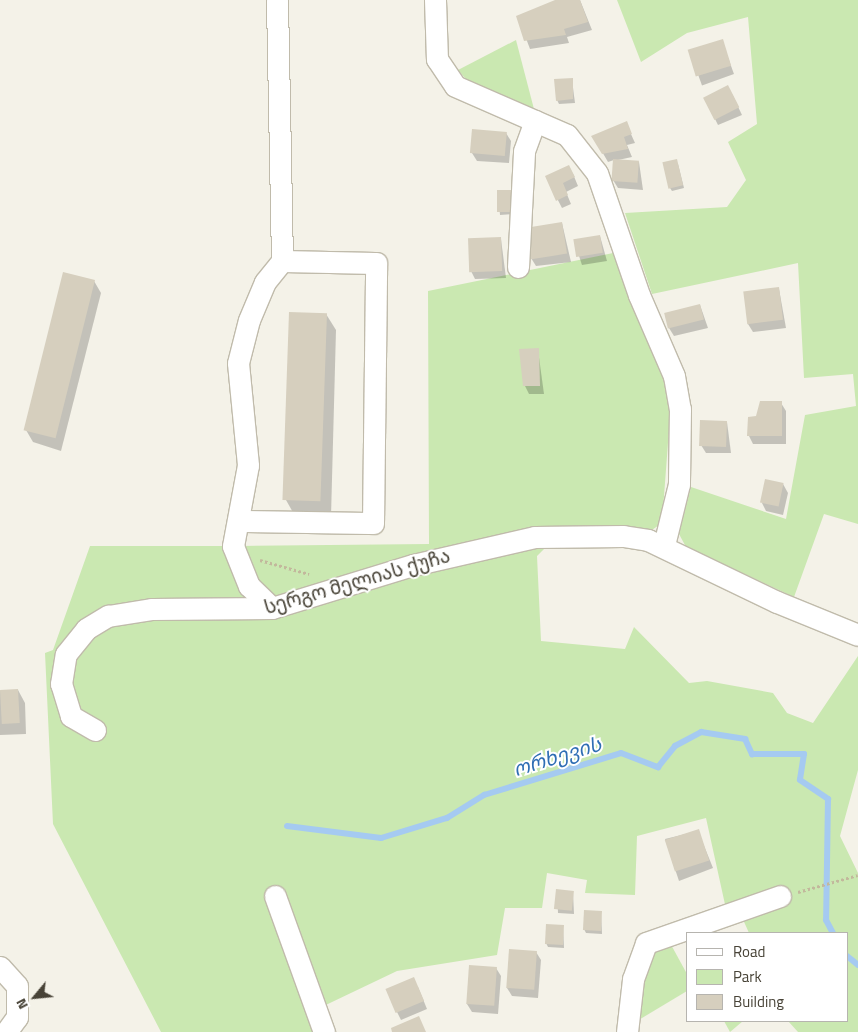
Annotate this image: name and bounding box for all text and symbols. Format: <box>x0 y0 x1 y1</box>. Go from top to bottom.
street label: სერგო მელიას ქუჩა <box>262 544 452 618</box>
water label: ორხევის <box>510 731 604 781</box>
legend <box>686 932 848 1022</box>
text: Road <box>733 940 765 963</box>
text: Park <box>733 965 762 988</box>
north arrow <box>10 972 60 1022</box>
text: Building <box>733 990 784 1013</box>
text: N <box>10 995 33 1013</box>

